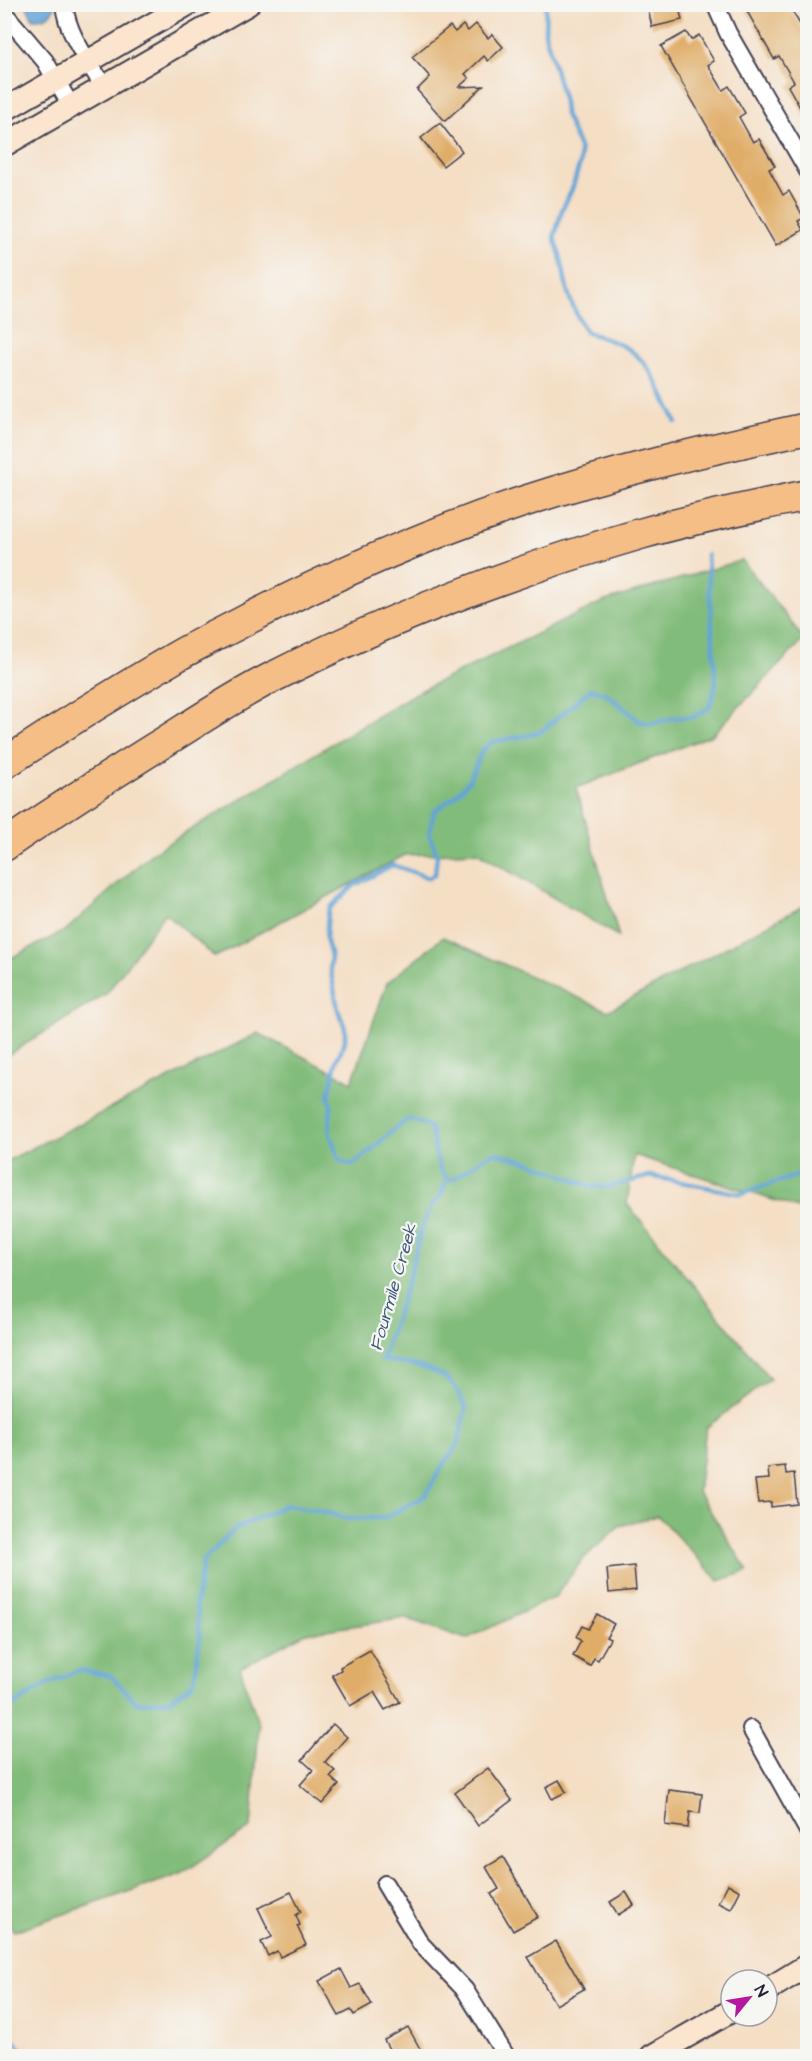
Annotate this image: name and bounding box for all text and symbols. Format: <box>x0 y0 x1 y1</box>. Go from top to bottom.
water label: Fourmile Creek <box>363 1220 424 1354</box>
north arrow <box>719 1968 779 2028</box>
text: N <box>749 1981 773 2001</box>

